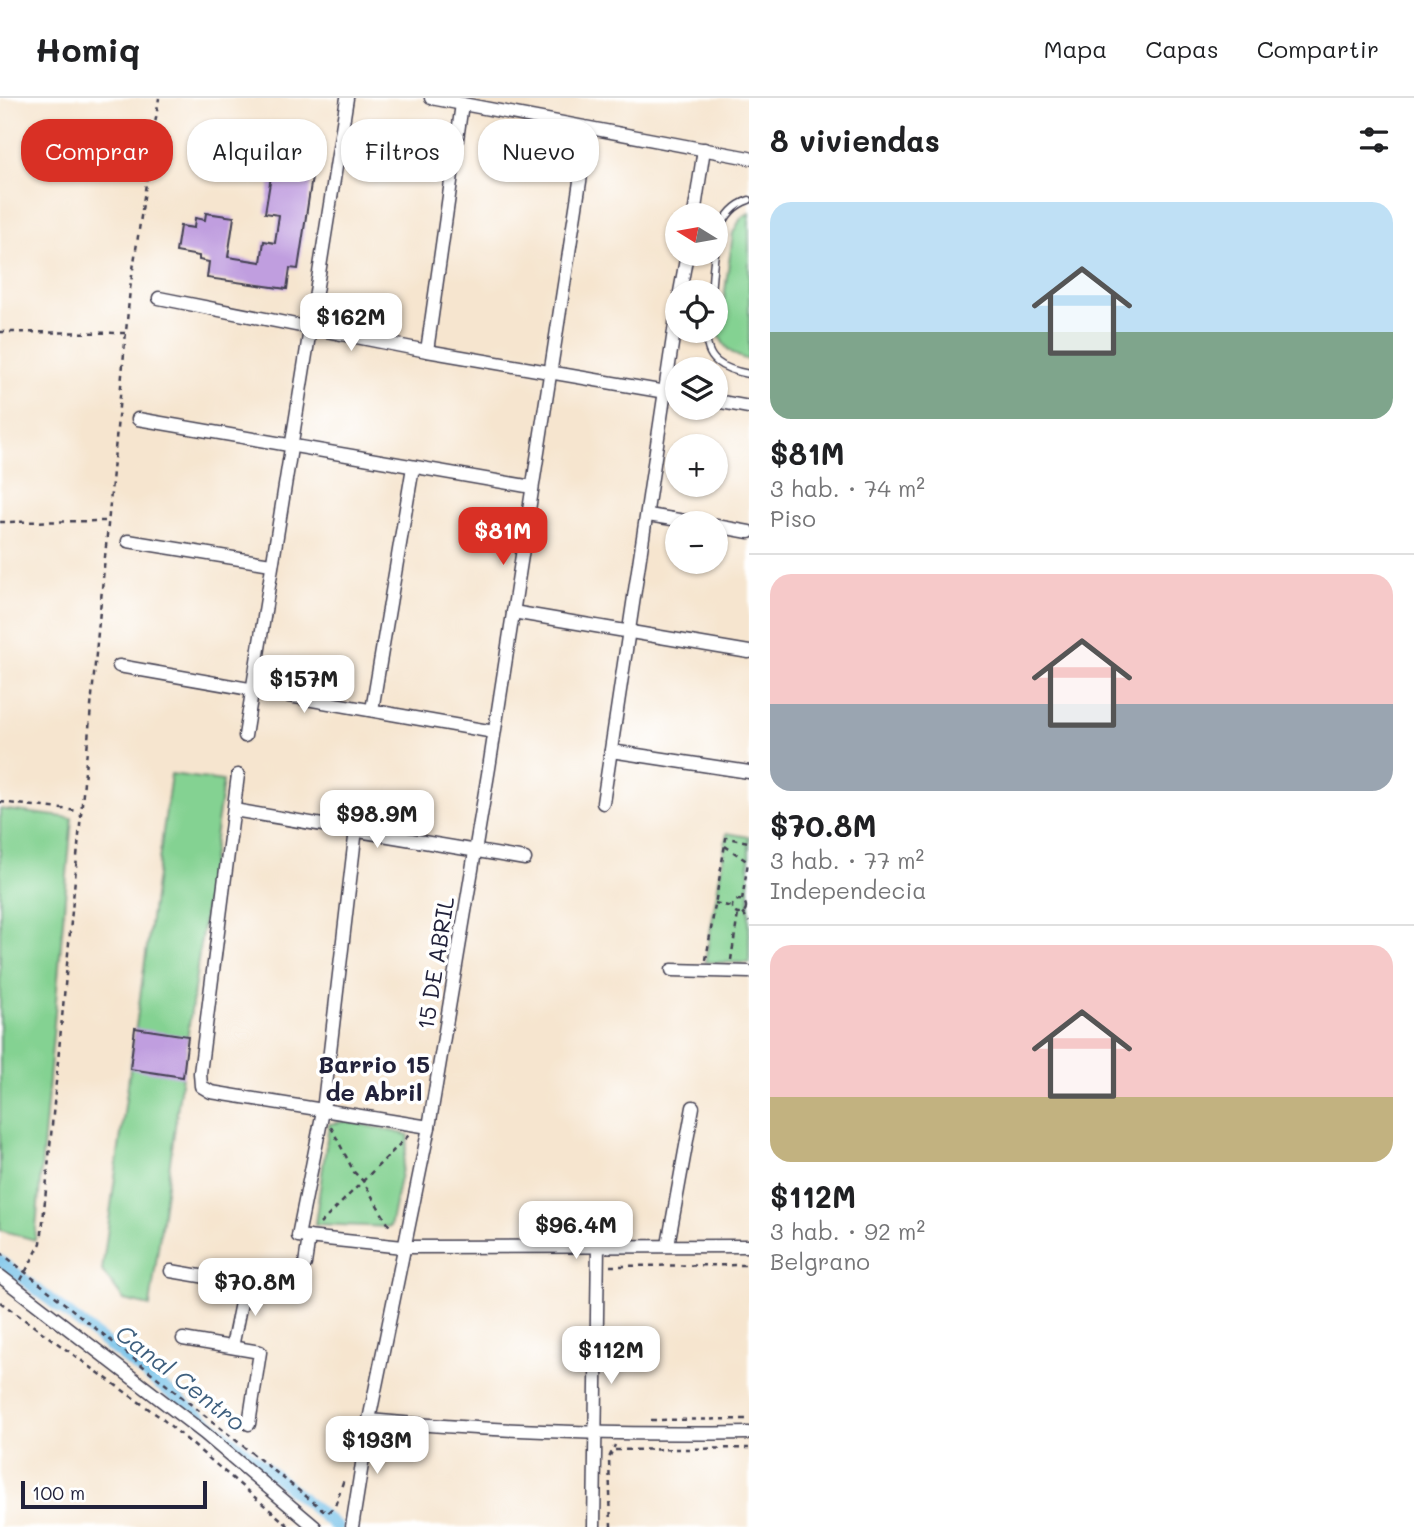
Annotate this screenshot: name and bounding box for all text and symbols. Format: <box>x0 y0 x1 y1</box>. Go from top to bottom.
text: Homiq <box>35 27 140 70</box>
text: Mapa <box>1043 33 1107 64</box>
text: Capas <box>1145 33 1219 64</box>
text: Compartir <box>1257 33 1379 64</box>
chip: Comprar <box>21 119 173 182</box>
chip: Alquilar <box>187 119 327 182</box>
chip: Filtros <box>341 119 464 182</box>
chip: Nuevo <box>478 119 599 182</box>
text: 8 viviendas <box>770 120 940 160</box>
icon: filters <box>1355 121 1393 159</box>
north arrow <box>665 203 728 266</box>
map controls <box>665 203 728 574</box>
icon: home <box>1019 248 1145 374</box>
button: locate <box>665 280 728 343</box>
pin: $162M <box>302 294 400 353</box>
text: $162M <box>316 301 386 331</box>
button: layers <box>665 357 728 420</box>
text: $81M <box>770 433 845 473</box>
button: + <box>665 434 728 497</box>
text: 3 hab. · 74 m² <box>770 473 925 503</box>
text: Piso <box>770 503 816 533</box>
pin: $81M <box>462 508 544 567</box>
button: − <box>665 511 728 574</box>
text: $81M <box>474 515 532 545</box>
icon: home <box>1019 620 1145 746</box>
pin: $157M <box>255 656 353 715</box>
text: $157M <box>269 663 339 693</box>
pin: $98.9M <box>320 790 434 850</box>
text: $98.9M <box>336 798 418 828</box>
text: $70.8M <box>770 805 877 845</box>
text: 3 hab. · 77 m² <box>770 845 924 875</box>
text: Independecia <box>770 875 927 905</box>
street label: 15 DE ABRIL <box>410 894 460 1032</box>
icon: home <box>1019 991 1145 1117</box>
district label: Barrio 15 de Abril <box>318 1048 430 1107</box>
text: $112M <box>770 1176 856 1216</box>
pin: $96.4M <box>519 1202 633 1261</box>
text: $96.4M <box>535 1209 617 1239</box>
text: 3 hab. · 92 m² <box>770 1216 925 1246</box>
text: Belgrano <box>770 1246 870 1276</box>
pin: $70.8M <box>198 1258 312 1318</box>
text: $70.8M <box>214 1266 296 1296</box>
water label: Canal Centro <box>110 1317 252 1437</box>
pin: $112M <box>562 1326 660 1386</box>
text: $112M <box>578 1334 644 1364</box>
pin: $193M <box>328 1416 426 1476</box>
text: $193M <box>342 1424 412 1454</box>
scale bar <box>21 1478 206 1510</box>
text: 100 m <box>32 1480 85 1505</box>

